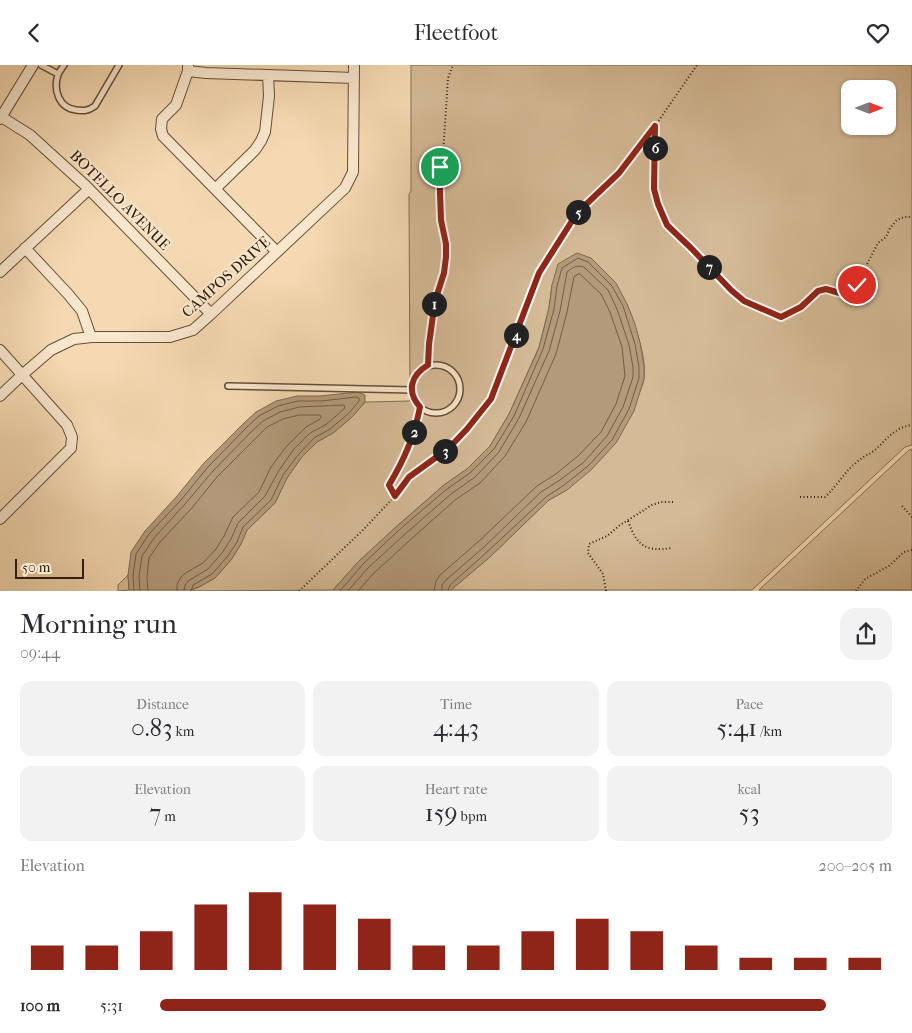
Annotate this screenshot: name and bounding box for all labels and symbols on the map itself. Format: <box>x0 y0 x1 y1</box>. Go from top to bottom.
north arrow <box>841 80 896 135</box>
pin: 6 <box>642 135 668 161</box>
street label: BOTELLO AVENUE <box>66 146 174 254</box>
pin <box>419 146 461 188</box>
pin: 5 <box>566 199 590 225</box>
street label: CAMPOS DRIVE <box>178 233 274 321</box>
pin: 7 <box>696 255 722 279</box>
pin <box>836 264 878 306</box>
pin: 1 <box>422 291 446 317</box>
pin: 4 <box>504 323 528 347</box>
pin: 2 <box>402 419 426 445</box>
pin: 3 <box>432 439 458 463</box>
scale bar <box>15 555 84 579</box>

